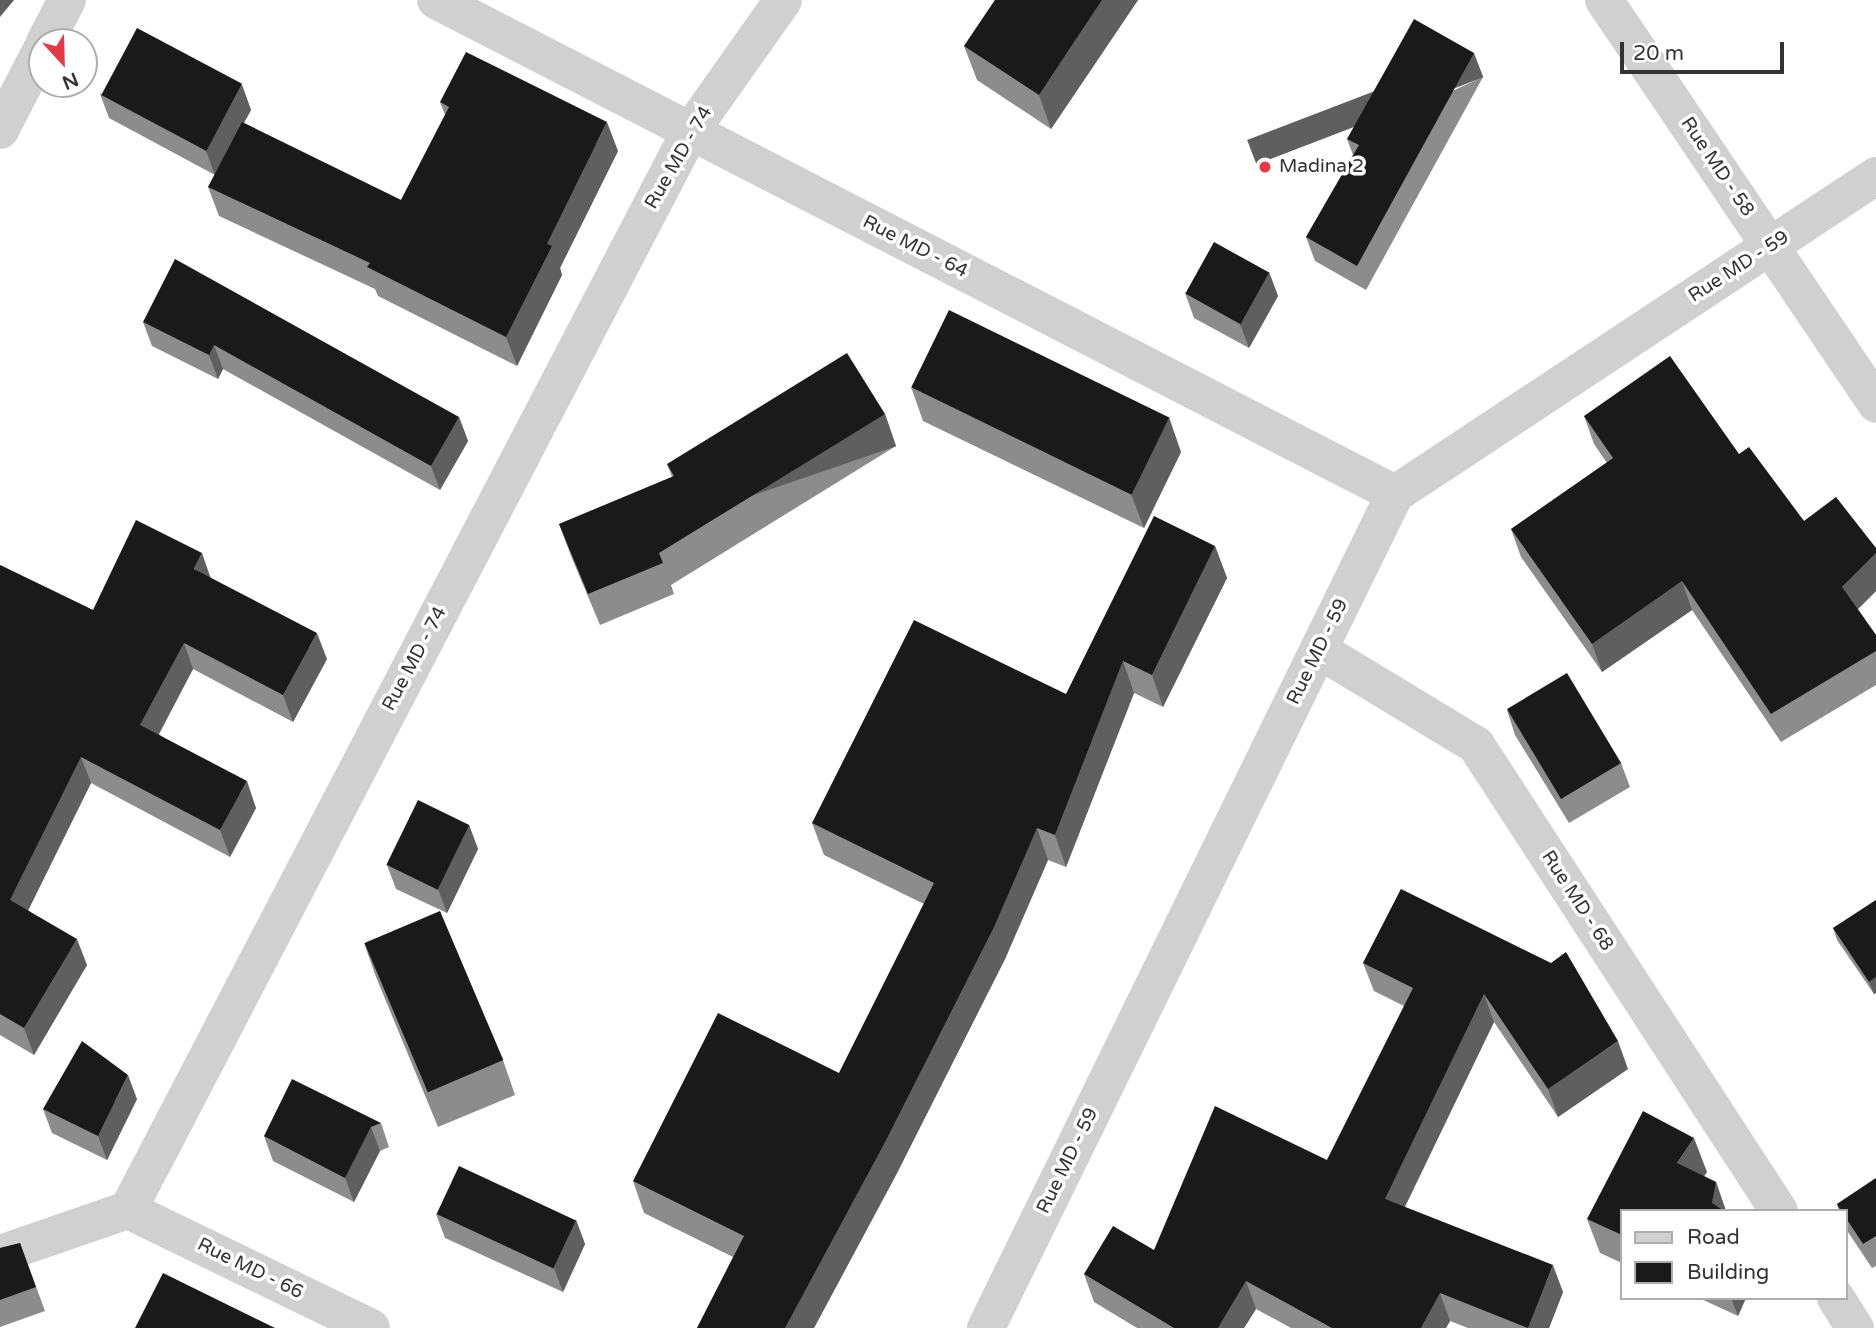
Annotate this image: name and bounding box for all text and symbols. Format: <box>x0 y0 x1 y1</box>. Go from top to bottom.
north arrow <box>28 28 98 98</box>
scale bar <box>1624 28 1788 72</box>
text: 20 m <box>1633 41 1684 66</box>
text: N <box>59 68 81 94</box>
street label: Rue MD - 74 <box>640 103 718 213</box>
street label: Rue MD - 58 <box>1675 113 1759 221</box>
place label: Madina 2 <box>1279 156 1364 178</box>
marker: Madina 2 <box>1257 159 1273 175</box>
street label: Rue MD - 64 <box>859 211 971 283</box>
street label: Rue MD - 59 <box>1685 226 1793 308</box>
street label: Rue MD - 59 <box>1283 595 1353 709</box>
street label: Rue MD - 74 <box>378 603 452 715</box>
street label: Rue MD - 68 <box>1536 847 1618 955</box>
street label: Rue MD - 59 <box>1033 1104 1103 1218</box>
legend <box>1620 1209 1848 1300</box>
text: Road <box>1687 1225 1740 1250</box>
street label: Rue MD - 66 <box>193 1234 307 1304</box>
text: Building <box>1687 1260 1769 1285</box>

